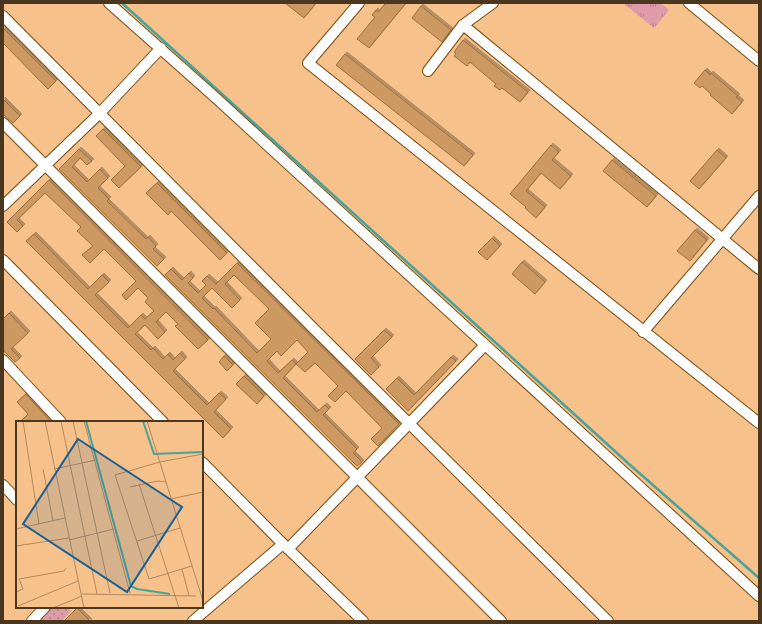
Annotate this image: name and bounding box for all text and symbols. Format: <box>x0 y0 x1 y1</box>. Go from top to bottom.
inset map <box>16 421 203 608</box>

